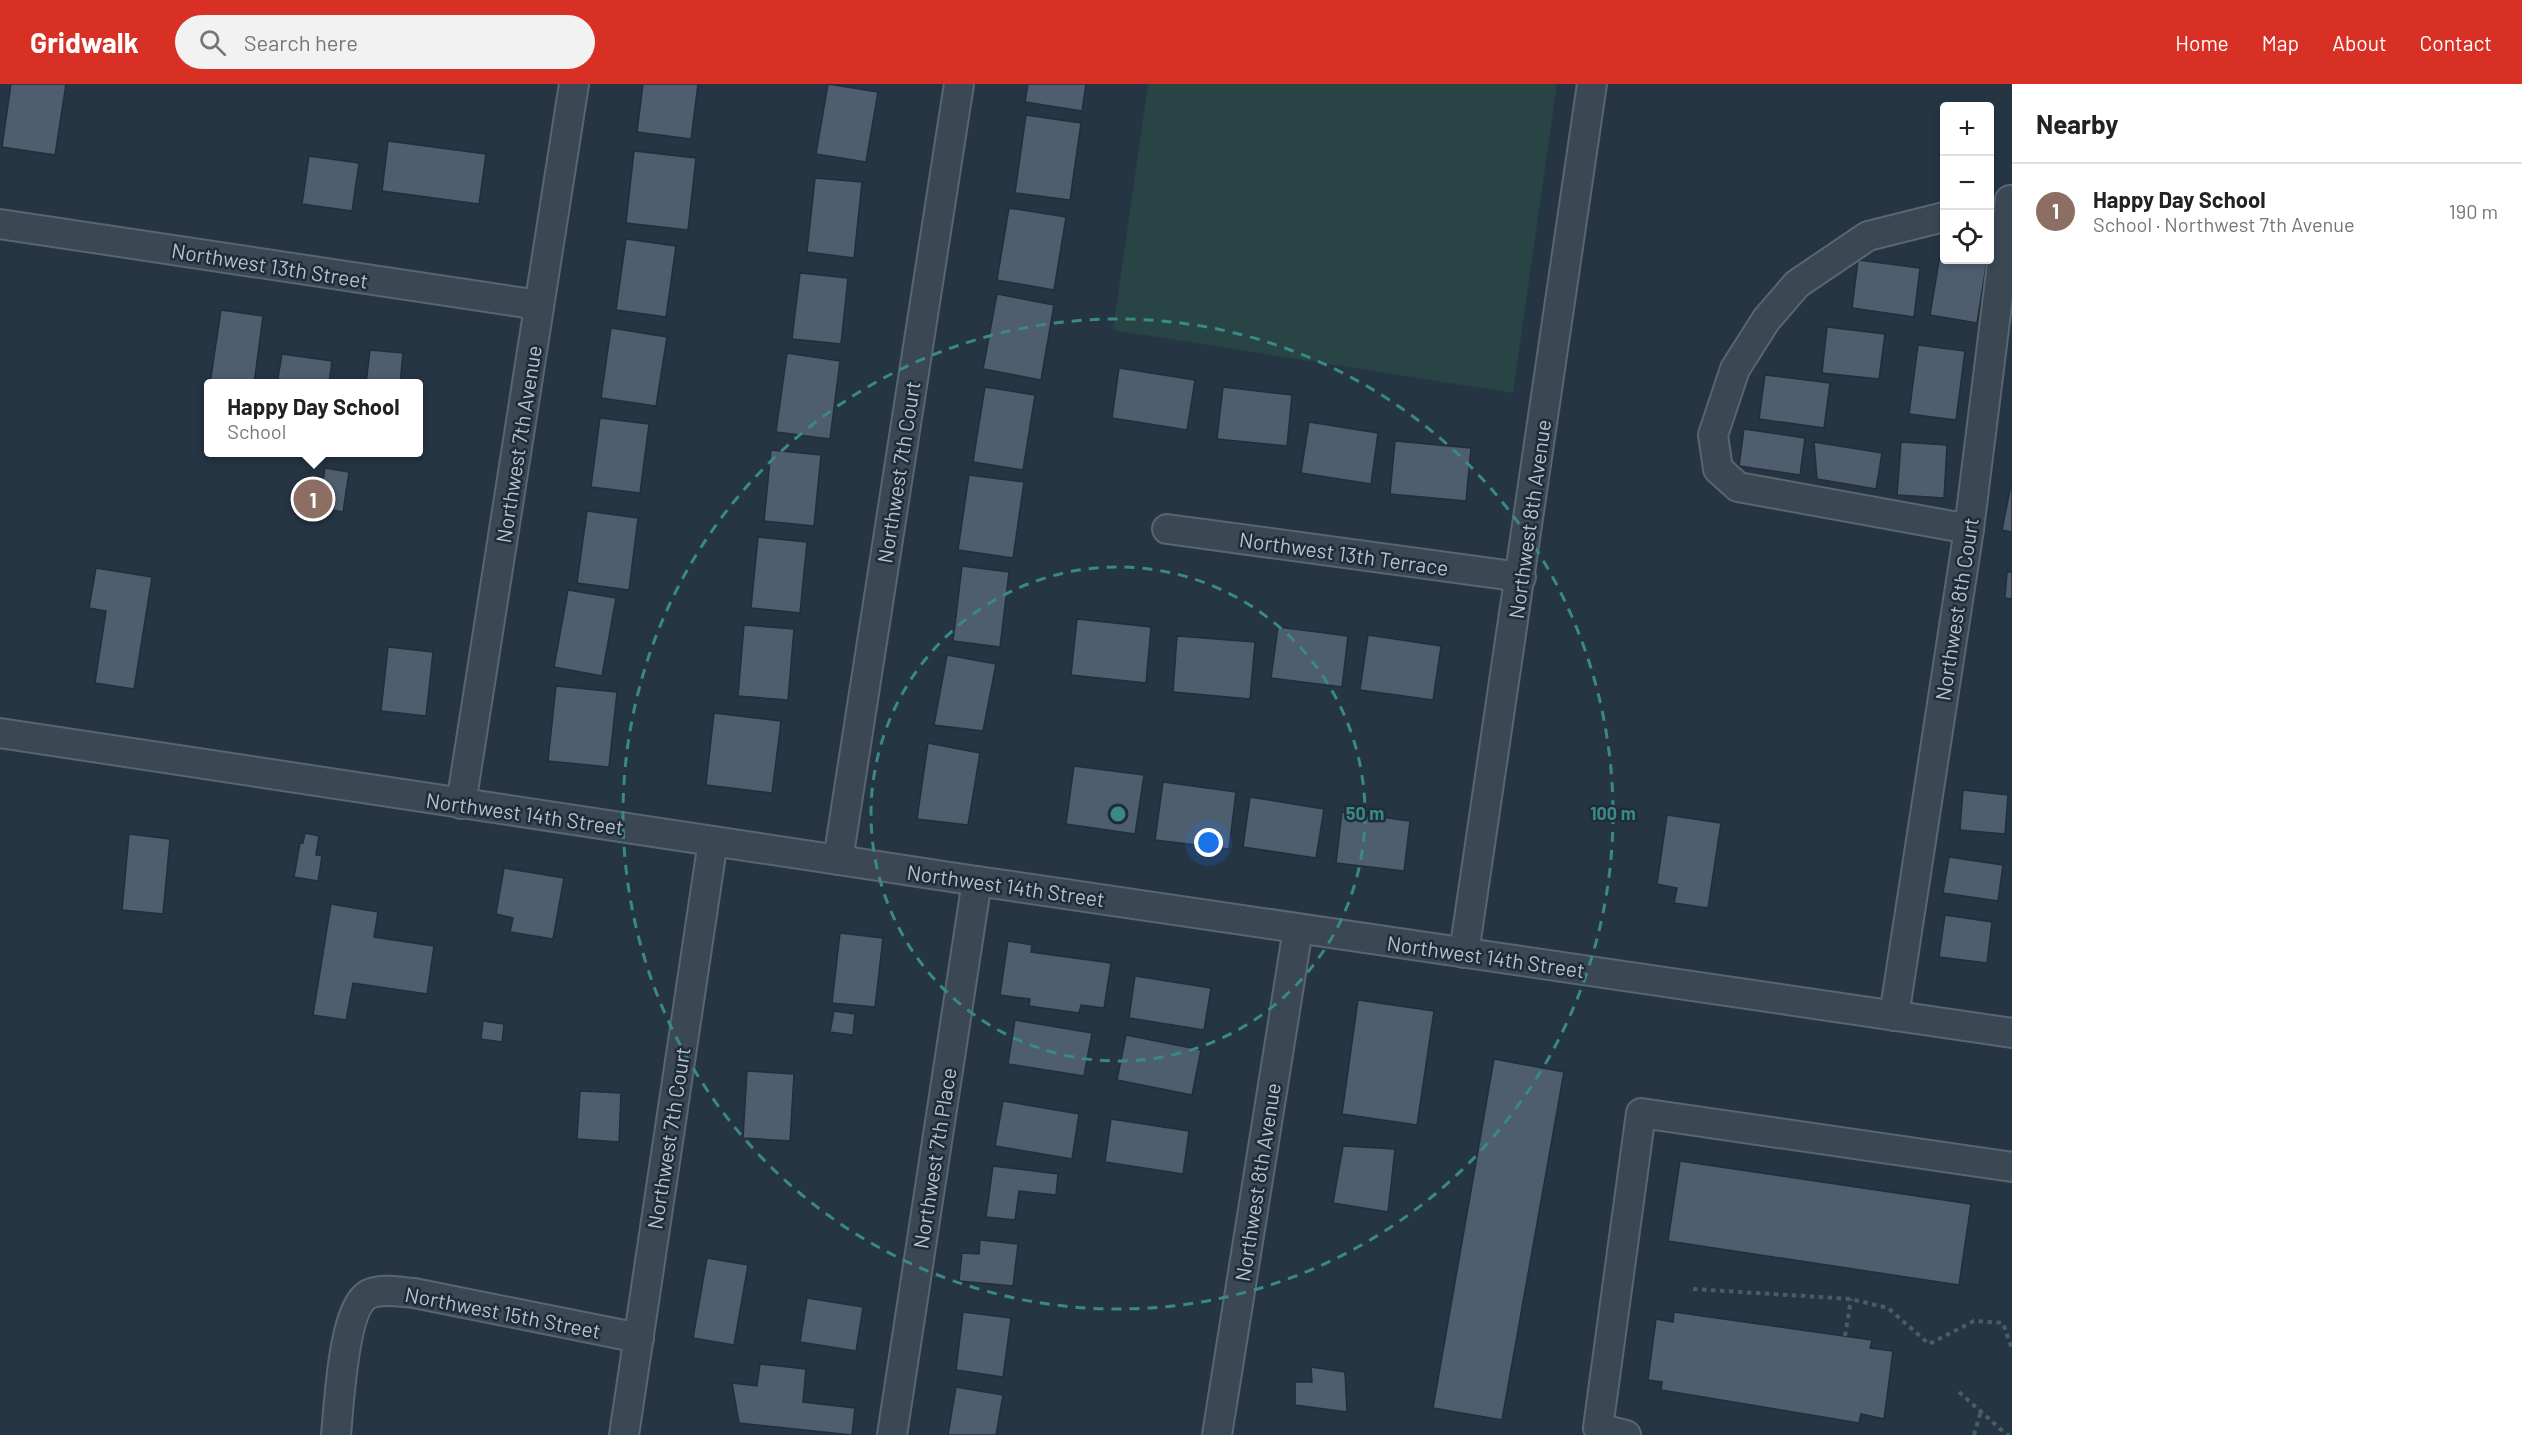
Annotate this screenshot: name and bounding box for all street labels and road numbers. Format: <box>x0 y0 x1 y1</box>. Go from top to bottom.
street label: Northwest 13th Street <box>170 237 370 293</box>
street label: Northwest 7th Avenue <box>490 343 546 545</box>
street label: Northwest 7th Court <box>871 379 925 565</box>
street label: Northwest 8th Avenue <box>1503 418 1555 620</box>
street label: Northwest 8th Court <box>1929 516 1983 702</box>
street label: Northwest 13th Terrace <box>1238 526 1450 580</box>
street label: Northwest 14th Street <box>424 787 626 839</box>
street label: Northwest 14th Street <box>905 859 1107 911</box>
street label: Northwest 14th Street <box>1385 930 1587 982</box>
street label: Northwest 7th Court <box>641 1045 695 1231</box>
street label: Northwest 7th Place <box>907 1066 961 1250</box>
street label: Northwest 8th Avenue <box>1229 1081 1285 1283</box>
street label: Northwest 15th Street <box>403 1281 603 1343</box>

